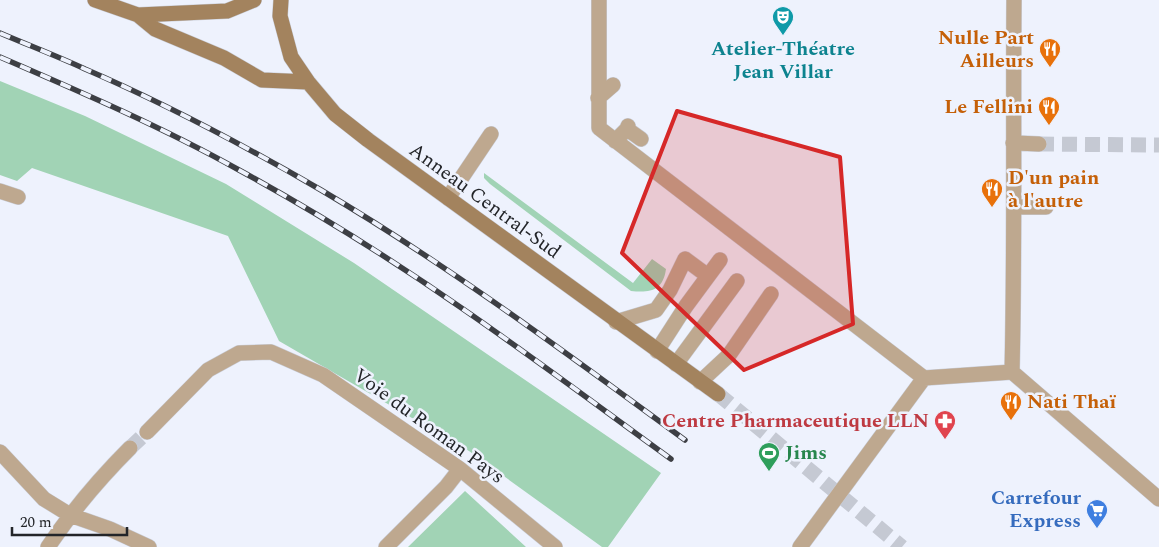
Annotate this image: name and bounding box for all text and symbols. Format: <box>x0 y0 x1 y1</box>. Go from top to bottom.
theatre icon: Atelier-Théatre Jean Villar <box>771 5 795 36</box>
place label: Nulle Part Ailleurs <box>938 23 1034 76</box>
place label: Atelier-Théatre Jean Villar <box>711 34 855 87</box>
restaurant icon: Nulle Part Ailleurs <box>1038 37 1062 68</box>
place label: Le Fellini <box>944 92 1033 122</box>
restaurant icon: Le Fellini <box>1037 95 1061 126</box>
street label: Anneau Central-Sud <box>403 136 567 266</box>
place label: D'un pain à l'autre <box>1008 163 1099 216</box>
restaurant icon: D'un pain à l'autre <box>980 177 1004 208</box>
street label: Voie du Roman Pays <box>347 361 511 491</box>
place label: Nati Thaï <box>1027 387 1117 417</box>
restaurant icon: Nati Thaï <box>999 390 1023 421</box>
place label: Centre Pharmaceutique LLN <box>662 406 929 436</box>
pharmacy icon: Centre Pharmaceutique LLN <box>933 409 957 440</box>
place label: Jims <box>785 438 827 468</box>
sports icon: Jims <box>757 441 781 472</box>
place label: Carrefour Express <box>991 483 1081 536</box>
supermarket icon: Carrefour Express <box>1085 498 1109 529</box>
scale bar <box>12 504 128 536</box>
text: 20 m <box>20 511 52 534</box>

